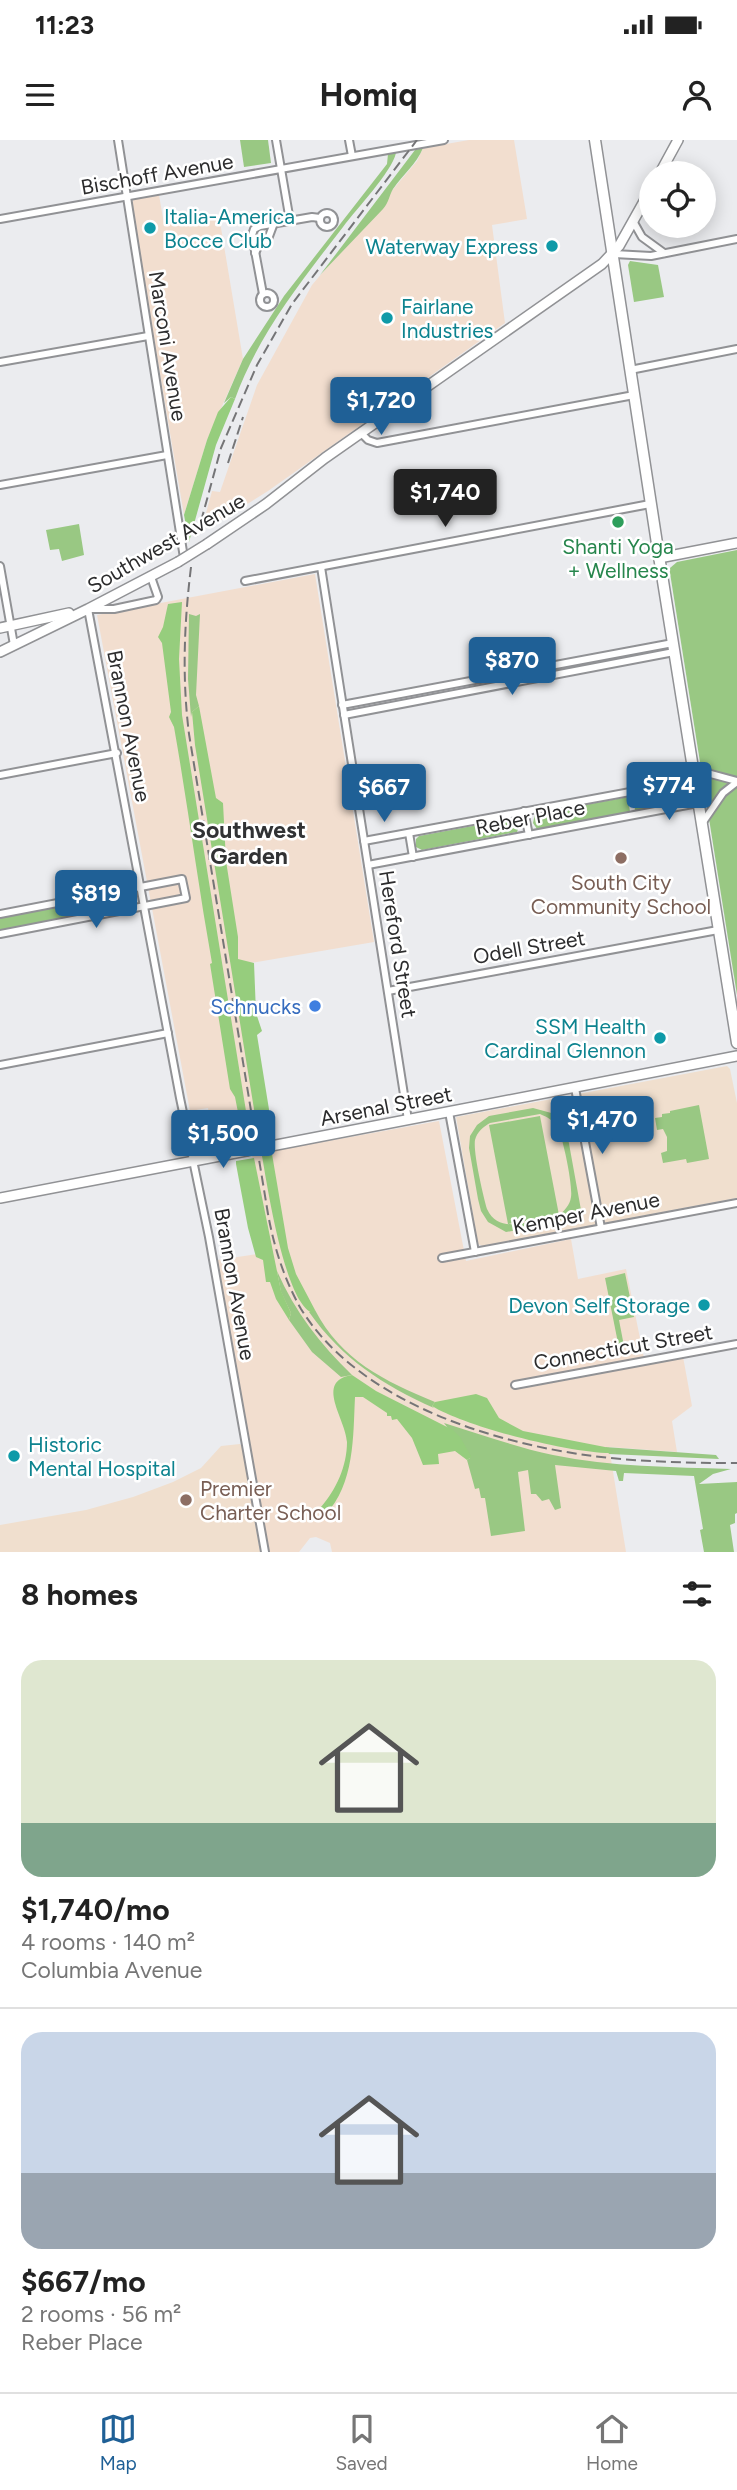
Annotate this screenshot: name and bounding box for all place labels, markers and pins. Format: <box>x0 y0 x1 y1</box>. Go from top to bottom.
place label: Italia-America Bocce Club <box>164 204 295 253</box>
marker: Italia-America Bocce Club <box>142 220 158 236</box>
place label: Waterway Express <box>366 234 538 259</box>
marker: Waterway Express <box>544 238 560 254</box>
place label: Fairlane Industries <box>401 294 493 343</box>
marker: Fairlane Industries <box>379 310 395 326</box>
pin: $1,720 <box>324 378 438 437</box>
pin: $1,740 <box>388 470 502 529</box>
marker: Shanti Yoga + Wellness <box>610 514 626 530</box>
place label: Shanti Yoga + Wellness <box>562 534 674 583</box>
pin: $870 <box>471 638 553 697</box>
pin: $774 <box>628 762 710 822</box>
pin: $667 <box>343 764 425 824</box>
marker: South City Community School <box>613 850 629 866</box>
pin: $819 <box>55 870 137 930</box>
place label: South City Community School <box>531 870 711 919</box>
place label: Schnucks <box>210 994 301 1019</box>
marker: Schnucks <box>307 998 323 1014</box>
place label: SSM Health Cardinal Glennon <box>484 1014 646 1063</box>
marker: SSM Health Cardinal Glennon <box>652 1030 668 1046</box>
pin: $1,470 <box>545 1096 659 1156</box>
pin: $1,500 <box>166 1110 280 1170</box>
place label: Devon Self Storage <box>508 1293 690 1318</box>
marker: Devon Self Storage <box>696 1297 712 1313</box>
place label: Historic Mental Hospital <box>28 1432 176 1481</box>
marker: Historic Mental Hospital <box>6 1448 22 1464</box>
place label: Premier Charter School <box>200 1476 341 1525</box>
marker: Premier Charter School <box>178 1492 194 1508</box>

